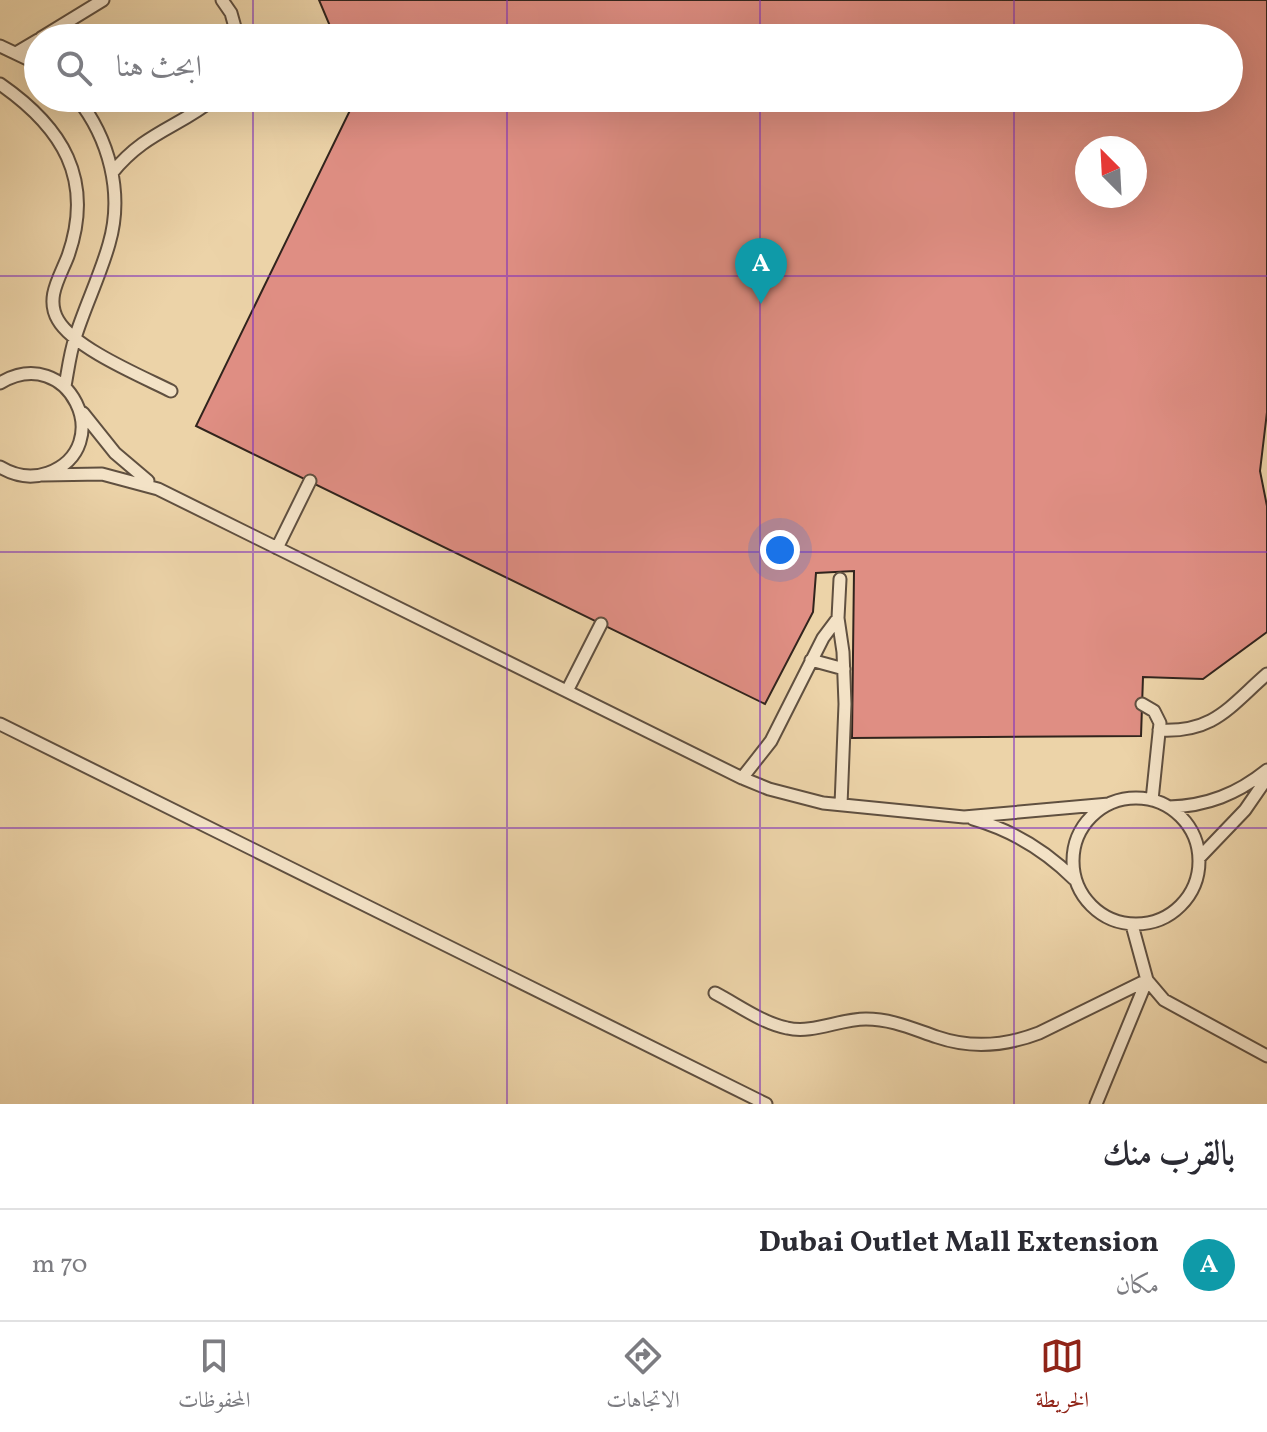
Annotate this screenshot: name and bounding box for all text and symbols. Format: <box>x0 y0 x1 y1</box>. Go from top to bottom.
search box <box>24 24 1243 112</box>
icon: search <box>52 46 96 90</box>
text: ابحث هنا <box>116 47 202 89</box>
north arrow <box>1075 136 1147 208</box>
pin: A <box>735 238 787 304</box>
your location <box>760 530 800 570</box>
text: بالقرب منك <box>1103 1132 1235 1179</box>
text: Dubai Outlet Mall Extension <box>759 1222 1159 1264</box>
text: 70 m <box>32 1247 87 1283</box>
text: A <box>1200 1247 1218 1283</box>
text: مكان <box>1115 1268 1159 1304</box>
tab: المحفوظات <box>178 1334 250 1421</box>
tab: الاتجاهات <box>606 1334 680 1421</box>
tab: الخريطة <box>1036 1334 1089 1421</box>

